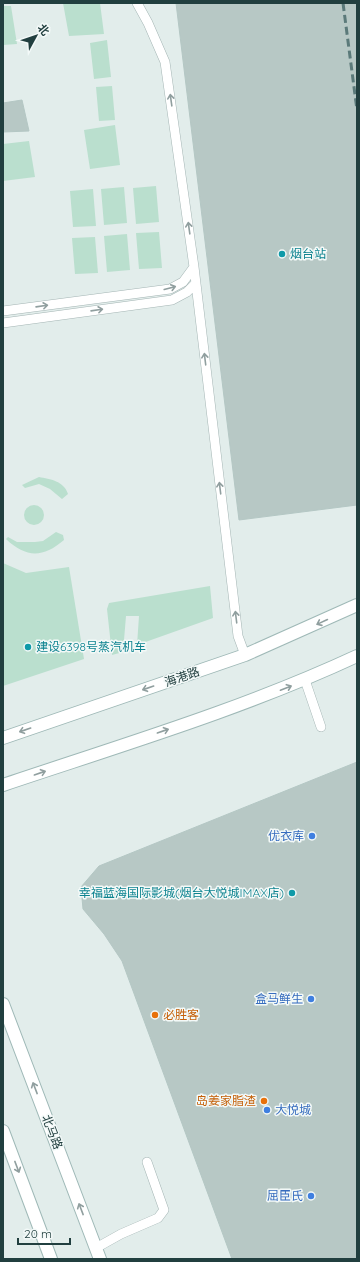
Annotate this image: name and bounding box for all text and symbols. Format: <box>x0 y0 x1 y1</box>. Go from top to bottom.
north arrow <box>16 16 56 56</box>
text: 北 <box>35 21 53 38</box>
one-way arrow <box>167 94 175 107</box>
one-way arrow <box>185 222 193 235</box>
place label: 烟台站 <box>290 246 326 261</box>
marker: 烟台站 <box>277 249 287 259</box>
one-way arrow <box>164 284 177 291</box>
one-way arrow <box>35 302 48 310</box>
one-way arrow <box>90 306 103 314</box>
one-way arrow <box>201 353 209 366</box>
one-way arrow <box>216 482 224 495</box>
one-way arrow <box>232 611 239 624</box>
one-way arrow <box>316 619 328 626</box>
place label: 建设6398号蒸汽机车 <box>36 639 146 654</box>
marker: 建设6398号蒸汽机车 <box>23 642 33 652</box>
street label: 海港路 <box>162 664 201 689</box>
one-way arrow <box>279 683 291 691</box>
one-way arrow <box>142 685 155 692</box>
one-way arrow <box>157 726 169 734</box>
one-way arrow <box>19 727 32 734</box>
one-way arrow <box>33 769 46 776</box>
place label: 优衣库 <box>268 828 304 843</box>
marker: 优衣库 <box>307 831 317 841</box>
place label: 幸福蓝海国际影城(烟台大悦城IMAX店) <box>79 885 284 900</box>
marker: 幸福蓝海国际影城(烟台大悦城IMAX店) <box>287 888 297 898</box>
place label: 盒马鲜生 <box>255 991 303 1006</box>
marker: 盒马鲜生 <box>306 994 316 1004</box>
place label: 必胜客 <box>163 1007 199 1022</box>
marker: 必胜客 <box>150 1010 160 1020</box>
one-way arrow <box>30 1082 38 1094</box>
place label: 岛姜家脂渣 <box>196 1093 256 1108</box>
marker: 岛姜家脂渣 <box>259 1096 269 1106</box>
place label: 大悦城 <box>275 1102 311 1117</box>
marker: 大悦城 <box>262 1105 272 1115</box>
street label: 北马路 <box>39 1112 66 1151</box>
one-way arrow <box>13 1161 21 1173</box>
place label: 屈臣氏 <box>267 1188 303 1203</box>
marker: 屈臣氏 <box>306 1191 316 1201</box>
one-way arrow <box>77 1204 85 1216</box>
scale bar <box>18 1220 70 1246</box>
text: 20 m <box>24 1226 52 1241</box>

